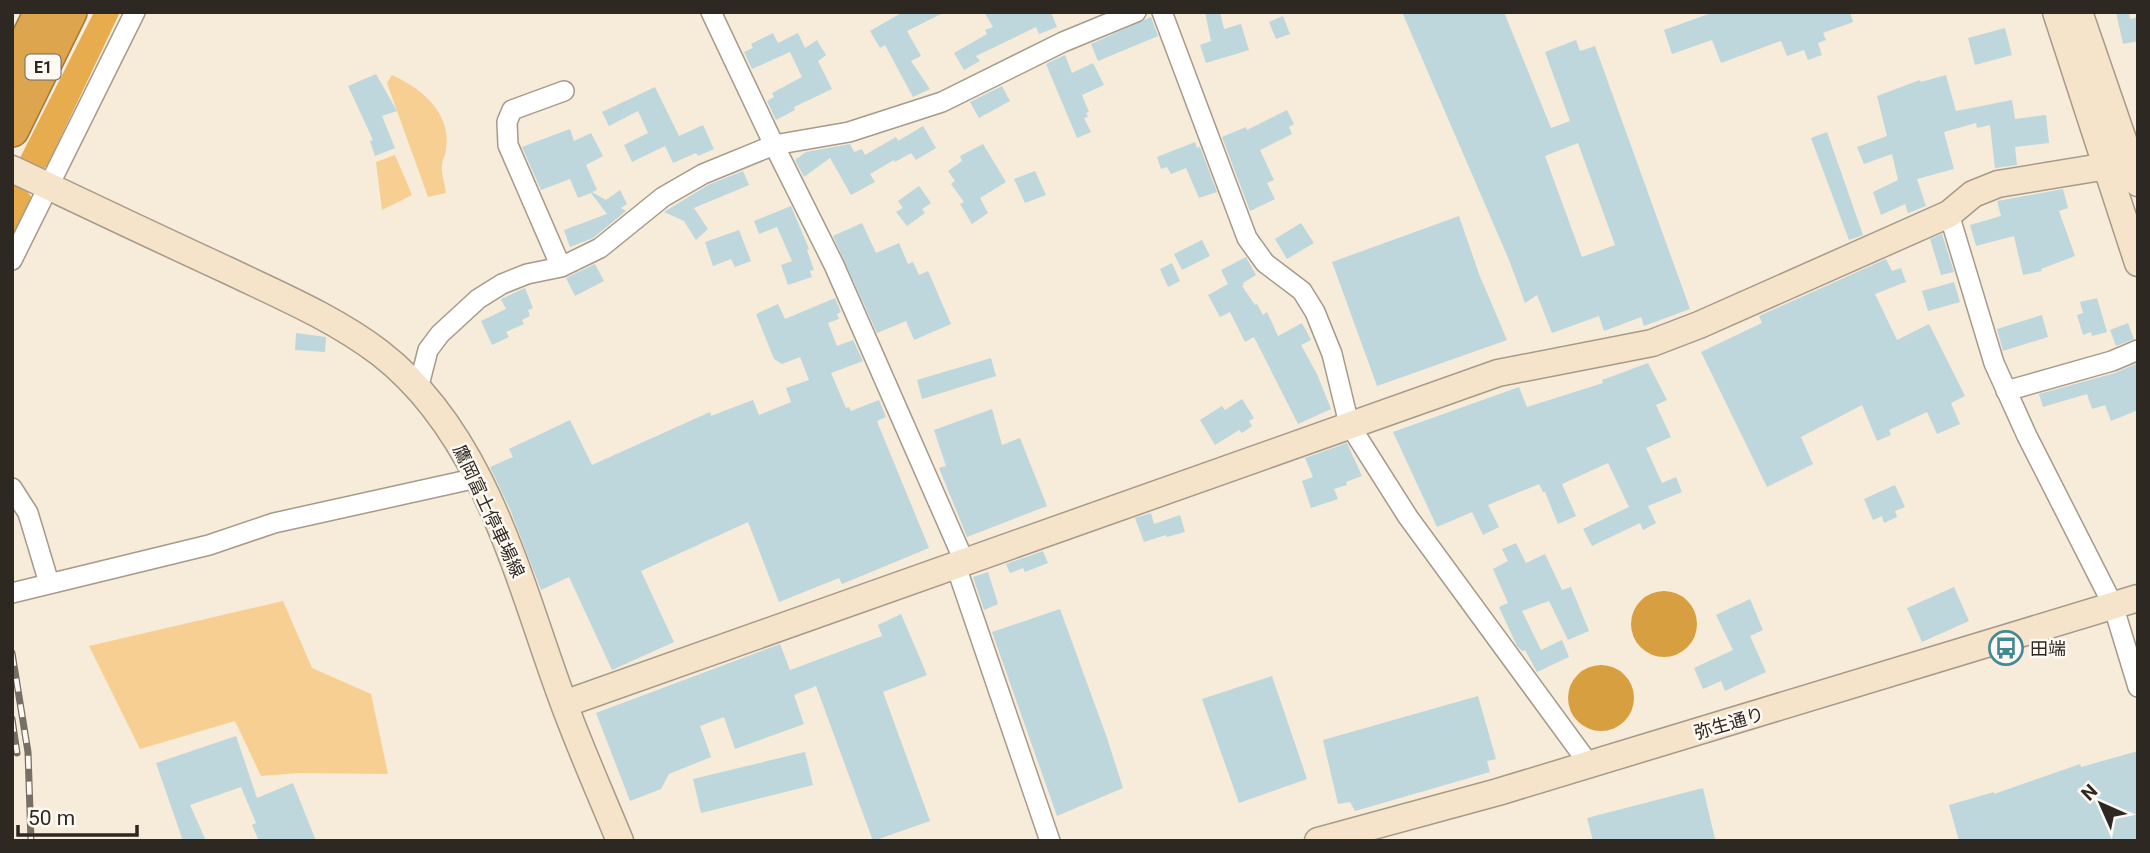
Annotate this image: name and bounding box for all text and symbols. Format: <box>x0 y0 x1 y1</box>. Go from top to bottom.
road number: E1 <box>26 54 60 80</box>
street label: 鷹岡富士停車場線 <box>449 441 529 581</box>
bus stop icon: 田端 <box>1987 629 2025 667</box>
place label: 田端 <box>2030 638 2066 659</box>
street label: 弥生通り <box>1692 703 1766 743</box>
north arrow <box>2066 769 2136 839</box>
text: N <box>2076 779 2102 805</box>
scale bar <box>18 794 136 838</box>
text: 50 m <box>28 806 75 830</box>

